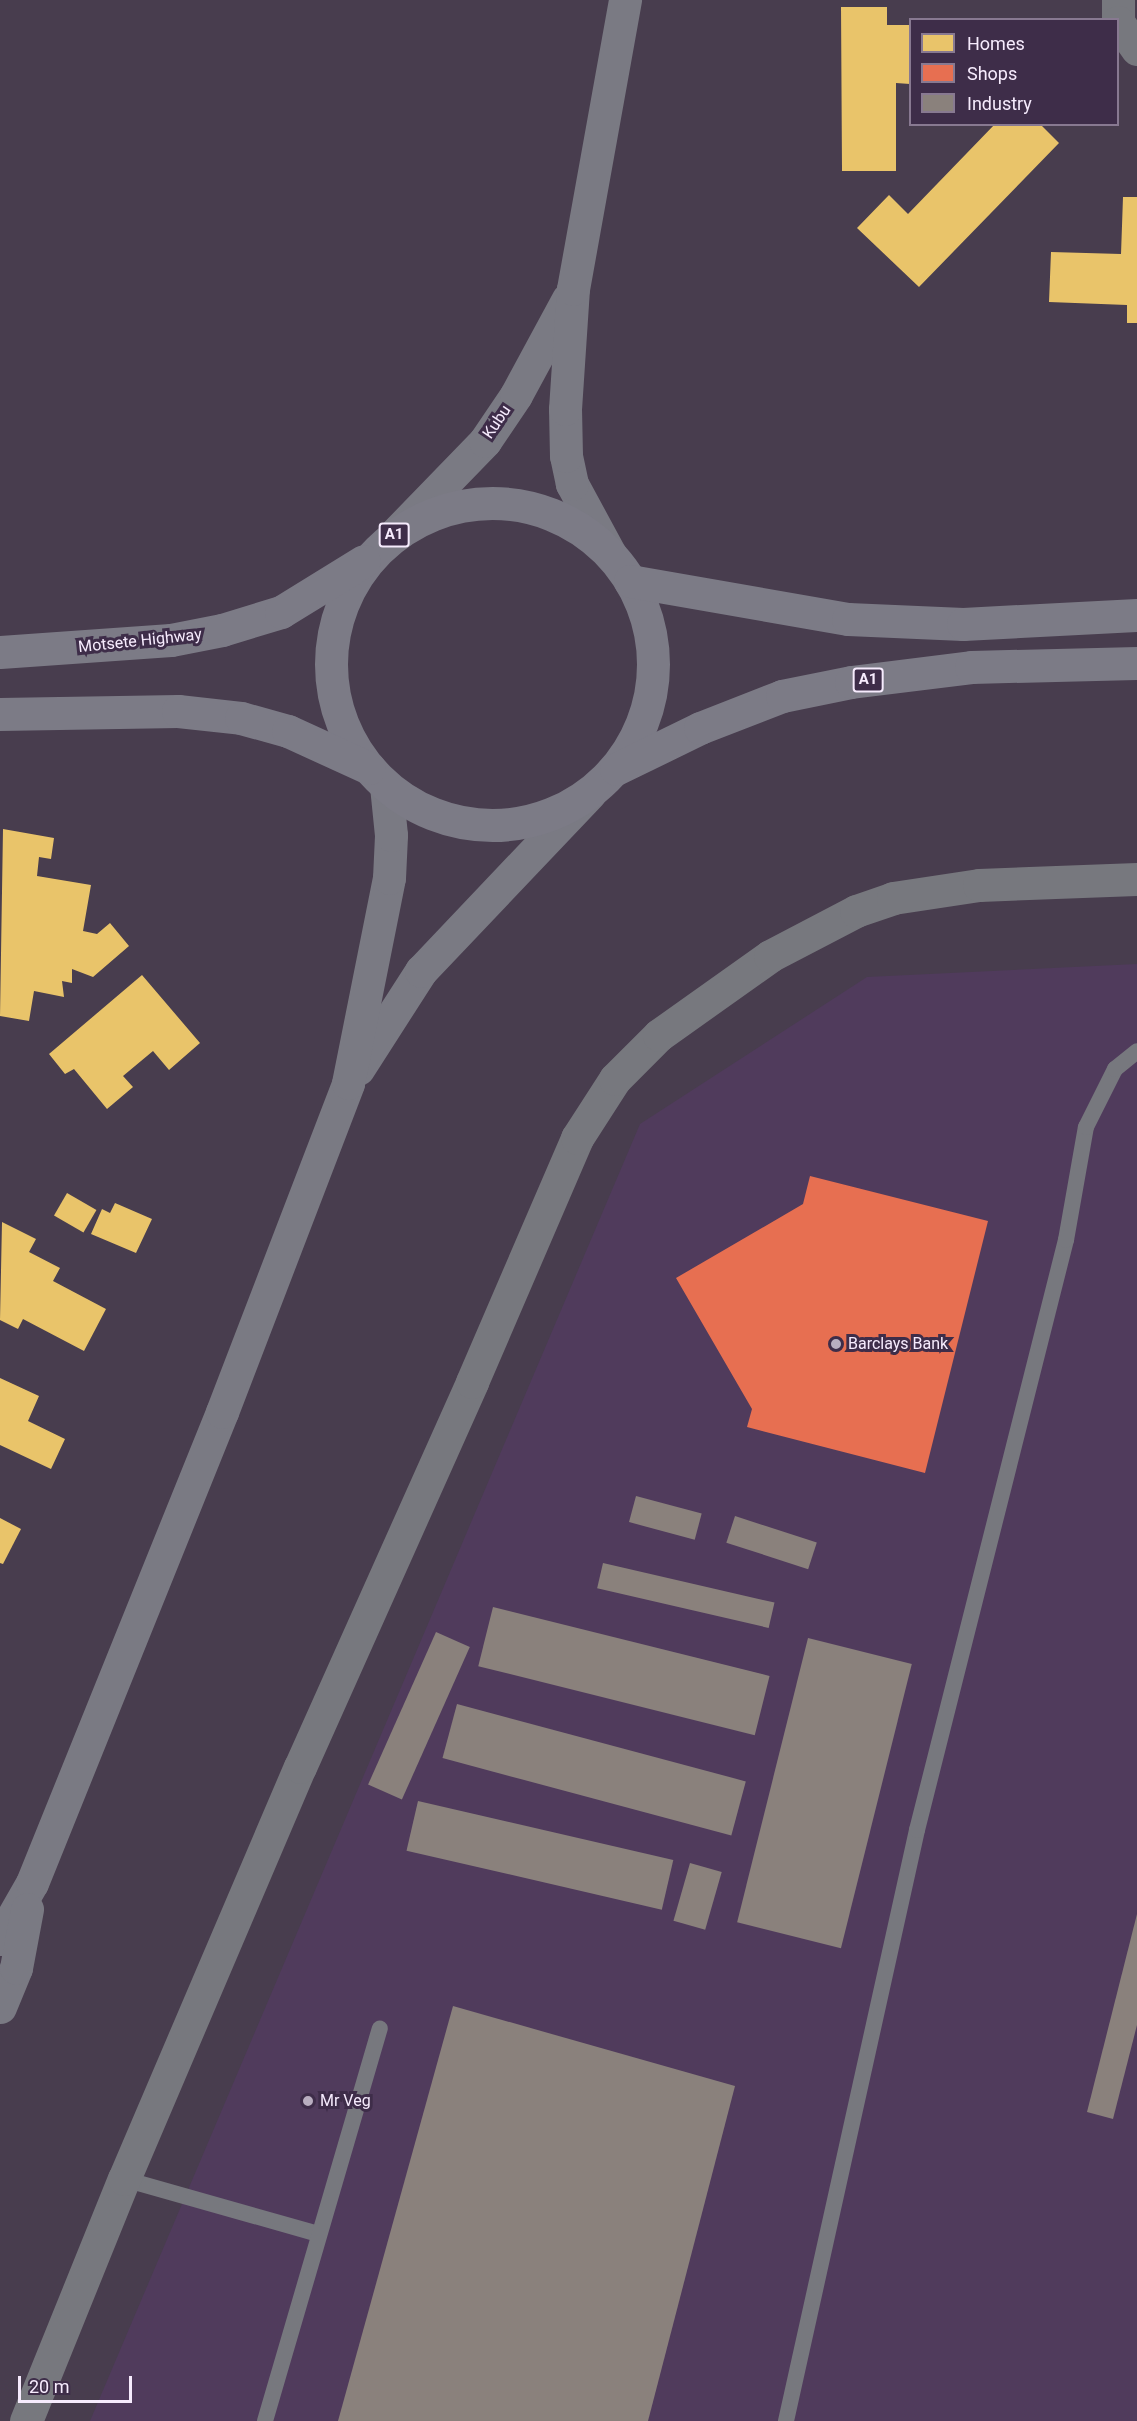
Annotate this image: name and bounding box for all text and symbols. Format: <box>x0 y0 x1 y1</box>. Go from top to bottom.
legend <box>909 18 1119 126</box>
text: Homes <box>967 33 1025 54</box>
text: Shops <box>967 63 1017 84</box>
text: Industry <box>967 93 1032 114</box>
street label: Kubu <box>479 402 515 442</box>
road number: A1 <box>378 523 410 547</box>
street label: Motsete Highway <box>77 625 203 657</box>
road number: A1 <box>852 668 884 692</box>
place label: Barclays Bank <box>848 1334 948 1354</box>
marker: Barclays Bank <box>829 1337 843 1351</box>
place label: Mr Veg <box>320 2091 371 2111</box>
marker: Mr Veg <box>301 2094 315 2108</box>
scale bar <box>21 2364 135 2402</box>
text: 20 m <box>29 2376 69 2397</box>

